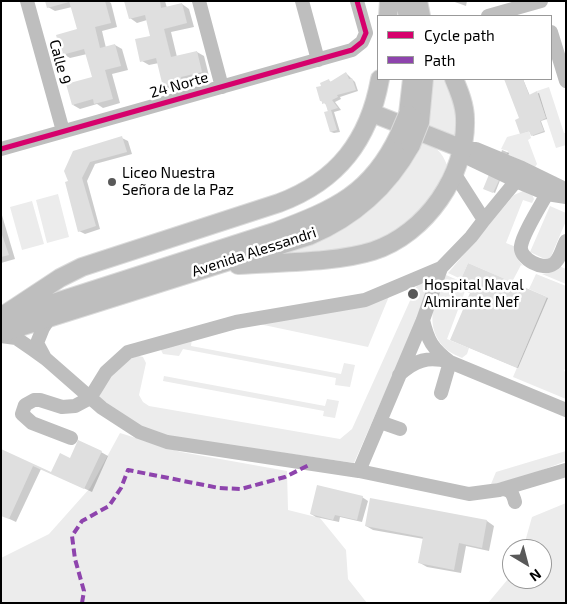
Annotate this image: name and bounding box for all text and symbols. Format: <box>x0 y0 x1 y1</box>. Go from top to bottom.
legend <box>377 15 552 80</box>
text: Cycle path <box>424 26 495 44</box>
street label: Calle 9 <box>45 38 75 86</box>
text: Path <box>424 51 455 69</box>
street label: 24 Norte <box>148 68 210 102</box>
place label: Liceo Nuestra Señora de la Paz <box>122 164 234 199</box>
marker: Liceo Nuestra Señora de la Paz <box>106 176 118 188</box>
street label: Avenida Alessandri <box>189 223 319 281</box>
place label: Hospital Naval Almirante Nef <box>424 276 524 311</box>
marker: Hospital Naval Almirante Nef <box>406 287 420 301</box>
north arrow <box>502 539 552 589</box>
text: N <box>527 566 545 585</box>

